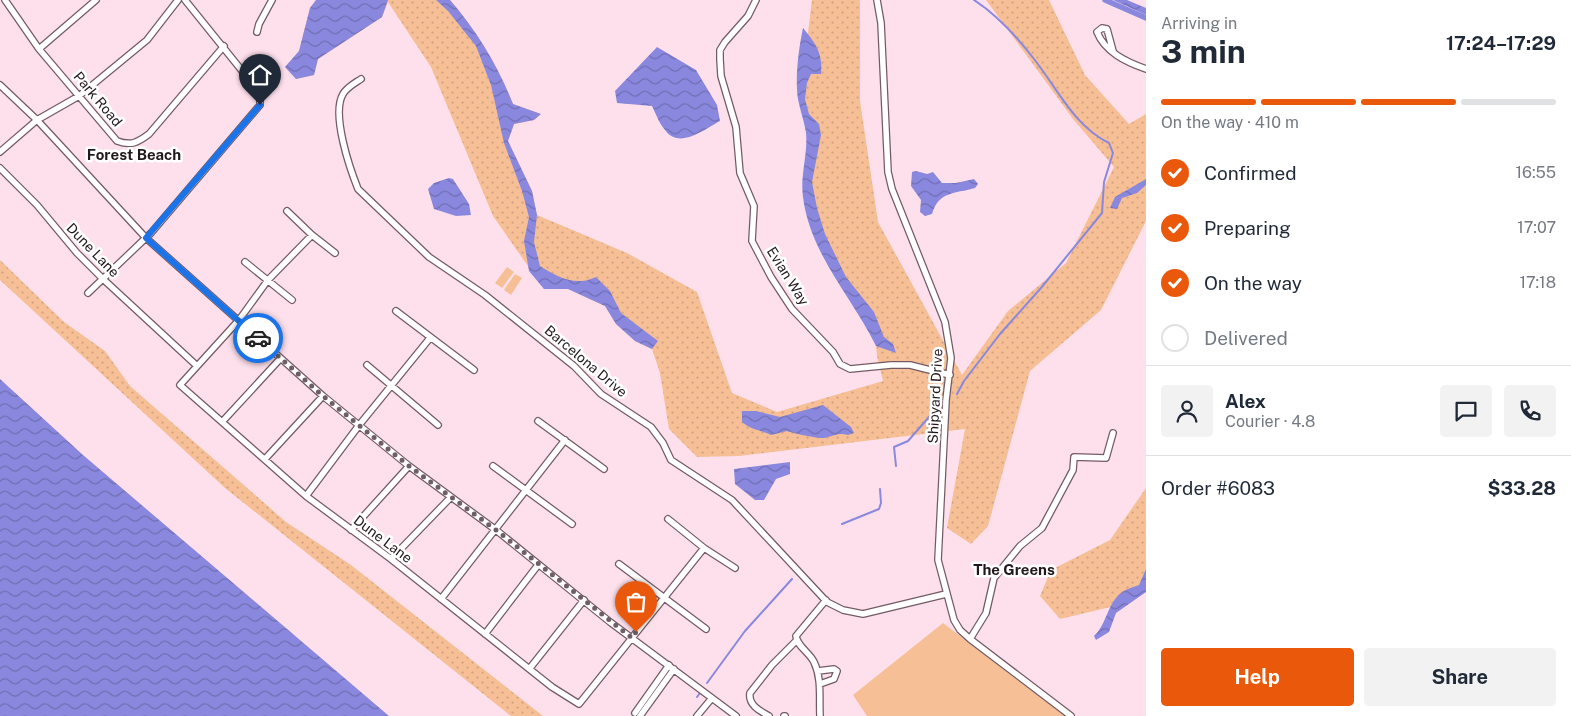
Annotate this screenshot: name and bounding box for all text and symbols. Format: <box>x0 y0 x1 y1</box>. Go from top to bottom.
text: Arriving in <box>1161 14 1237 33</box>
text: 17:24–17:29 <box>1446 32 1556 54</box>
text: 3 min <box>1161 33 1246 70</box>
pin <box>239 54 281 105</box>
icon: home <box>246 61 274 89</box>
street label: Park Road <box>71 68 125 130</box>
text: On the way · 410 m <box>1161 113 1299 132</box>
district label: Forest Beach <box>87 146 181 163</box>
icon: check <box>1161 159 1189 187</box>
text: Confirmed <box>1204 162 1297 184</box>
text: 16:55 <box>1515 163 1556 182</box>
icon: check <box>1161 214 1189 242</box>
text: Preparing <box>1204 217 1291 239</box>
text: 17:07 <box>1517 218 1556 237</box>
street label: Dune Lane <box>63 220 123 280</box>
street label: Evian Way <box>764 244 812 309</box>
icon: check <box>1161 269 1189 297</box>
text: On the way <box>1204 272 1302 294</box>
text: 17:18 <box>1519 273 1556 292</box>
courier <box>233 313 283 363</box>
street label: Barcelona Drive <box>542 322 630 400</box>
icon: car <box>244 324 272 352</box>
text: Delivered <box>1204 327 1288 349</box>
street label: Shipyard Drive <box>925 348 945 444</box>
button: person <box>1161 385 1213 437</box>
button: chat <box>1440 385 1492 437</box>
button: phone <box>1504 385 1556 437</box>
text: Alex <box>1225 390 1266 412</box>
text: Courier · 4.8 <box>1225 412 1315 431</box>
text: Order #6083 <box>1161 477 1275 499</box>
text: $33.28 <box>1488 477 1556 499</box>
street label: Dune Lane <box>351 512 415 566</box>
district label: The Greens <box>973 561 1055 578</box>
pin <box>615 581 657 632</box>
icon: bag <box>622 588 650 616</box>
button: Help <box>1161 648 1354 706</box>
button: Share <box>1364 648 1556 706</box>

